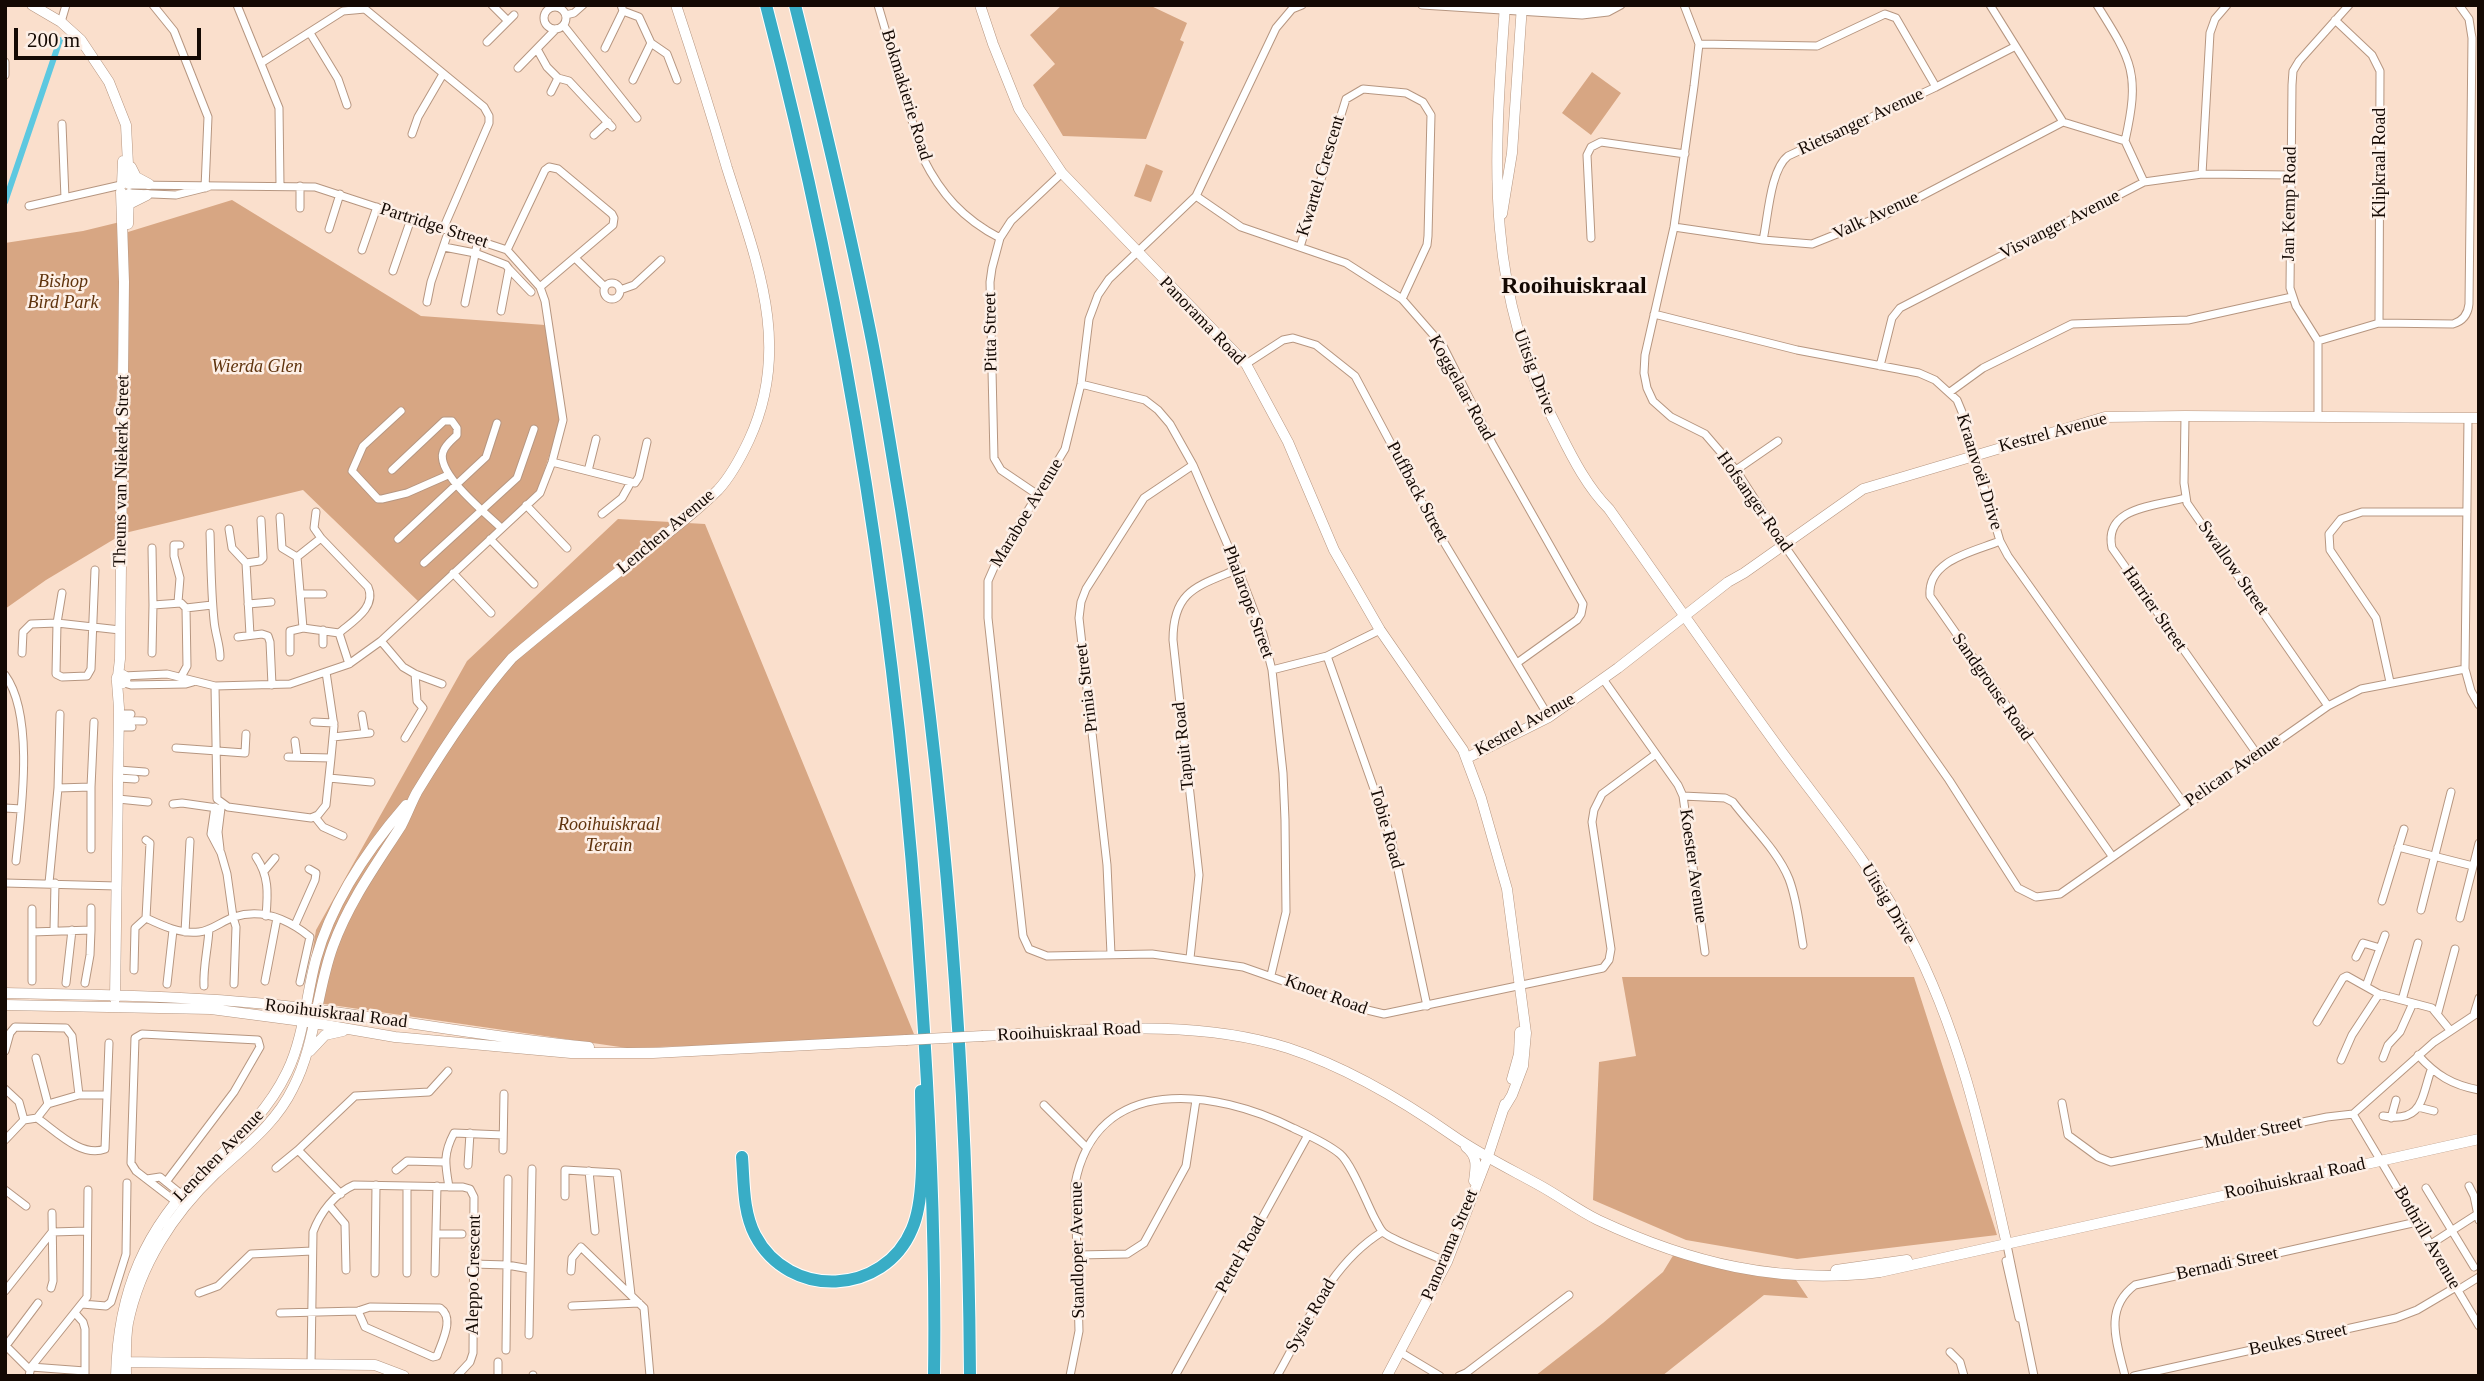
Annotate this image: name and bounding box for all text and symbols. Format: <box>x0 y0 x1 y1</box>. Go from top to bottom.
scale bar <box>18 14 205 58</box>
street label: Bokmakierie Road <box>876 27 936 163</box>
text: 200 m <box>27 28 80 52</box>
street label: Rietsanger Avenue <box>1795 83 1927 161</box>
street label: Klipkraal Road <box>2369 108 2391 218</box>
street label: Kwartel Crescent <box>1292 113 1350 239</box>
street label: Jan Kemp Road <box>2278 146 2302 262</box>
street label: Visvanger Avenue <box>1996 185 2124 265</box>
street label: Valk Avenue <box>1830 187 1922 245</box>
street label: Partridge Street <box>377 198 491 254</box>
park label: Bishop Bird Park <box>28 271 98 314</box>
street label: Panorama Road <box>1154 272 1250 370</box>
district label: Rooihuiskraal <box>1501 273 1647 301</box>
street label: Pitta Street <box>980 292 1002 372</box>
street label: Uitsig Drive <box>1508 326 1560 418</box>
street label: Koggelaar Road <box>1423 331 1499 445</box>
park label: Wierda Glen <box>212 356 302 378</box>
street label: Theuns van Niekerk Street <box>110 375 134 567</box>
street label: Kestrel Avenue <box>1997 408 2109 458</box>
street label: Kraanvoël Drive <box>1951 411 2007 533</box>
street label: Puffback Street <box>1381 438 1453 546</box>
street label: Hofsanger Road <box>1711 448 1797 556</box>
street label: Maraboe Avenue <box>986 455 1068 571</box>
street label: Lenchen Avenue <box>613 485 719 579</box>
street label: Swallow Street <box>2193 517 2273 619</box>
street label: Phalarope Street <box>1218 543 1278 661</box>
street label: Harrier Street <box>2117 562 2191 656</box>
street label: Sandgrouse Road <box>1947 629 2037 745</box>
street label: Prinia Street <box>1071 642 1103 734</box>
street label: Kestrel Avenue <box>1471 689 1579 761</box>
street label: Tapuit Road <box>1169 701 1199 791</box>
street label: Pelican Avenue <box>2181 730 2285 812</box>
street label: Tobie Road <box>1364 785 1408 871</box>
street label: Koester Avenue <box>1674 807 1712 925</box>
park label: Rooihuiskraal Terain <box>558 814 660 856</box>
street label: Uitsig Drive <box>1856 860 1920 948</box>
street label: Knoet Road <box>1282 970 1370 1020</box>
street label: Rooihuiskraal Road <box>263 995 409 1033</box>
street label: Rooihuiskraal Road <box>997 1017 1141 1047</box>
street label: Lenchen Avenue <box>169 1105 269 1207</box>
street label: Mulder Street <box>2202 1112 2304 1154</box>
street label: Rooihuiskraal Road <box>2223 1154 2367 1204</box>
street label: Standloper Avenue <box>1066 1181 1090 1319</box>
street label: Bothrill Avenue <box>2389 1183 2465 1293</box>
street label: Panorama Street <box>1417 1186 1483 1304</box>
street label: Petrel Road <box>1211 1213 1271 1297</box>
street label: Aleppo Crescent <box>462 1215 486 1335</box>
street label: Bernadi Street <box>2174 1243 2280 1285</box>
street label: Sysie Road <box>1281 1275 1341 1357</box>
street label: Beukes Street <box>2247 1319 2349 1361</box>

